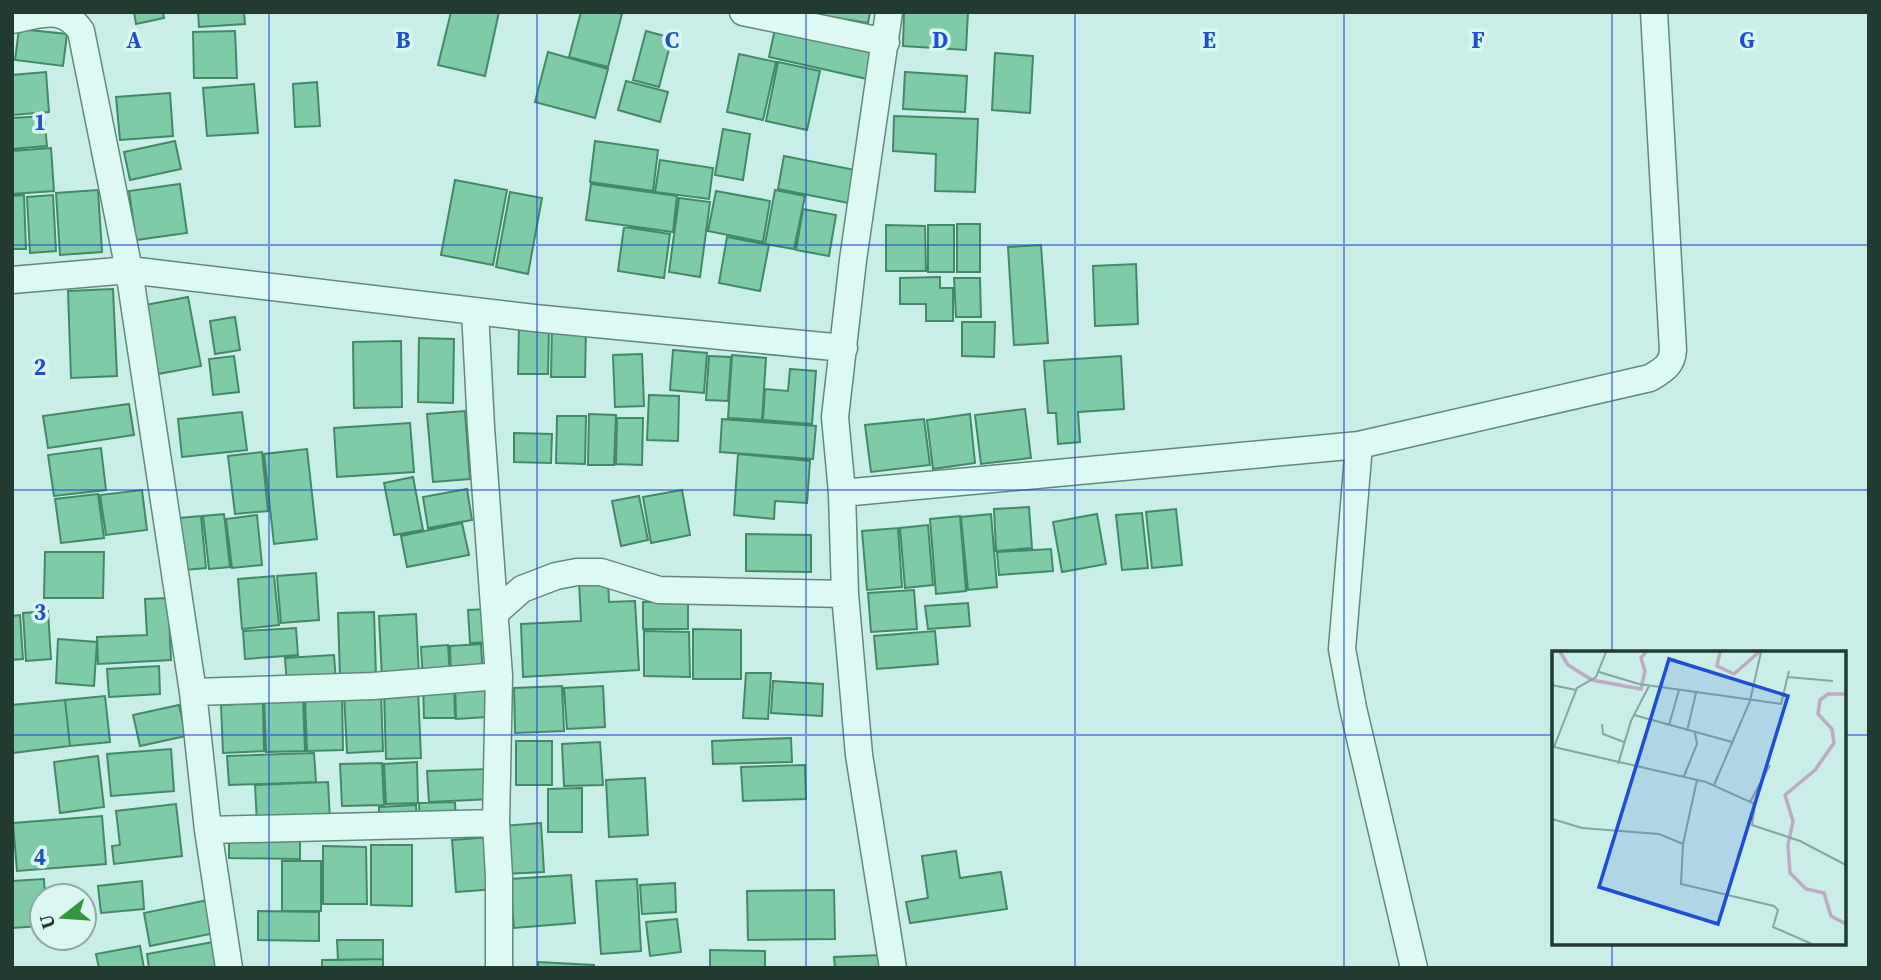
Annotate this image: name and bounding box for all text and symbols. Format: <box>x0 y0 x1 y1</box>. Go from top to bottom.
text: A <box>126 24 142 56</box>
text: B <box>396 24 411 56</box>
text: C <box>665 24 679 56</box>
text: D <box>932 24 948 56</box>
text: E <box>1202 24 1216 56</box>
text: F <box>1471 24 1485 56</box>
text: G <box>1739 24 1755 56</box>
text: 1 <box>34 106 46 138</box>
text: 2 <box>34 351 46 383</box>
text: 3 <box>34 596 46 628</box>
inset map <box>1552 651 1846 945</box>
text: 4 <box>34 841 46 873</box>
north arrow <box>28 882 98 952</box>
text: U <box>32 911 61 932</box>

